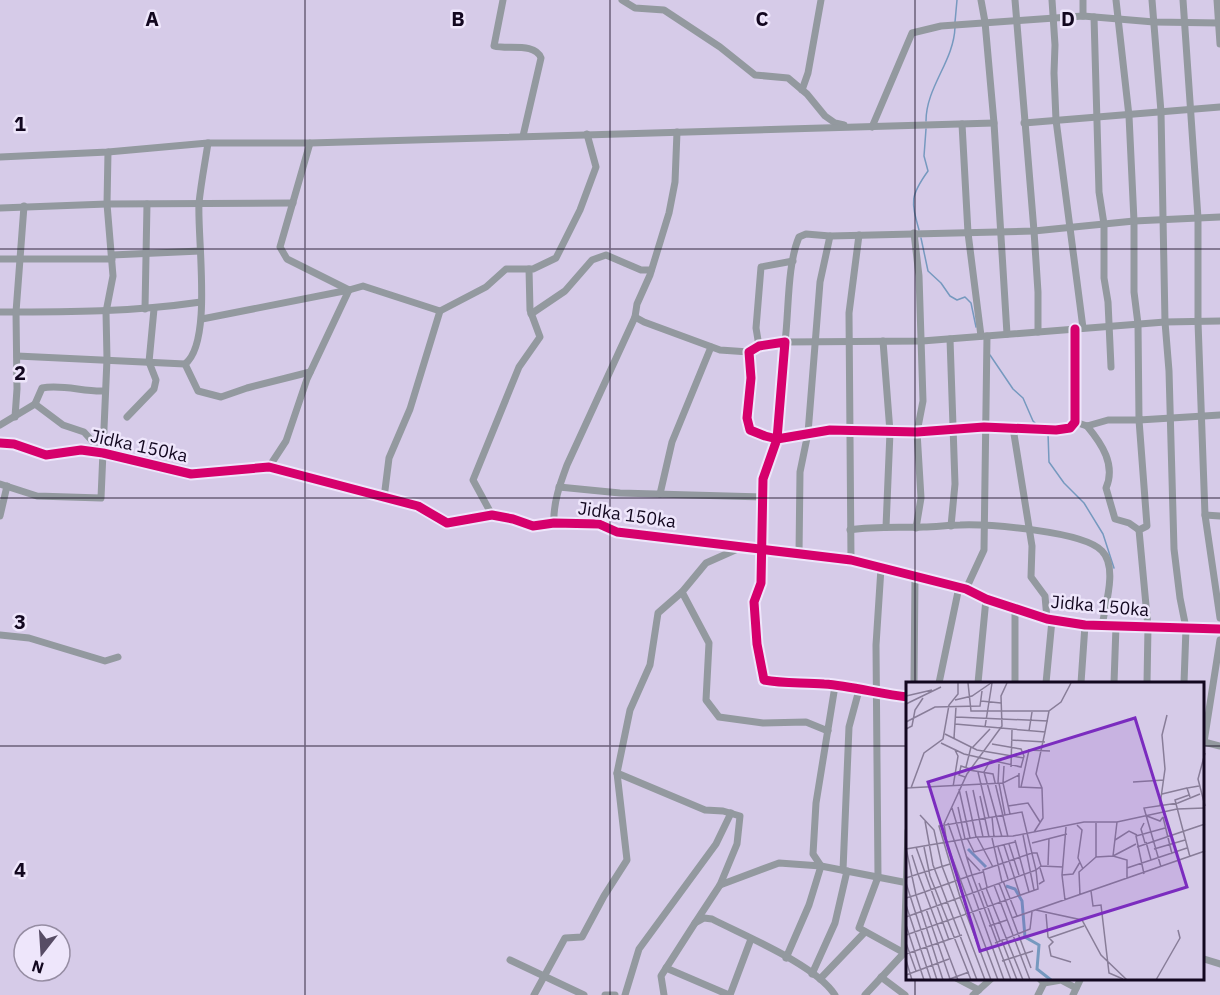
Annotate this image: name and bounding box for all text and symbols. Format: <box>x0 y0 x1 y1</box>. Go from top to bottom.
text: A <box>145 5 159 32</box>
text: B <box>451 5 465 32</box>
text: C <box>755 5 769 32</box>
text: D <box>1061 5 1075 32</box>
text: 1 <box>14 110 26 137</box>
text: 2 <box>14 359 26 386</box>
street label: Jidka 150ka <box>88 424 190 467</box>
street label: Jidka 150ka <box>577 496 678 533</box>
street label: Jidka 150ka <box>1050 590 1151 621</box>
text: 3 <box>14 608 26 635</box>
inset map <box>906 682 1205 980</box>
text: 4 <box>14 856 26 883</box>
north arrow <box>12 923 72 983</box>
text: N <box>29 956 46 979</box>

